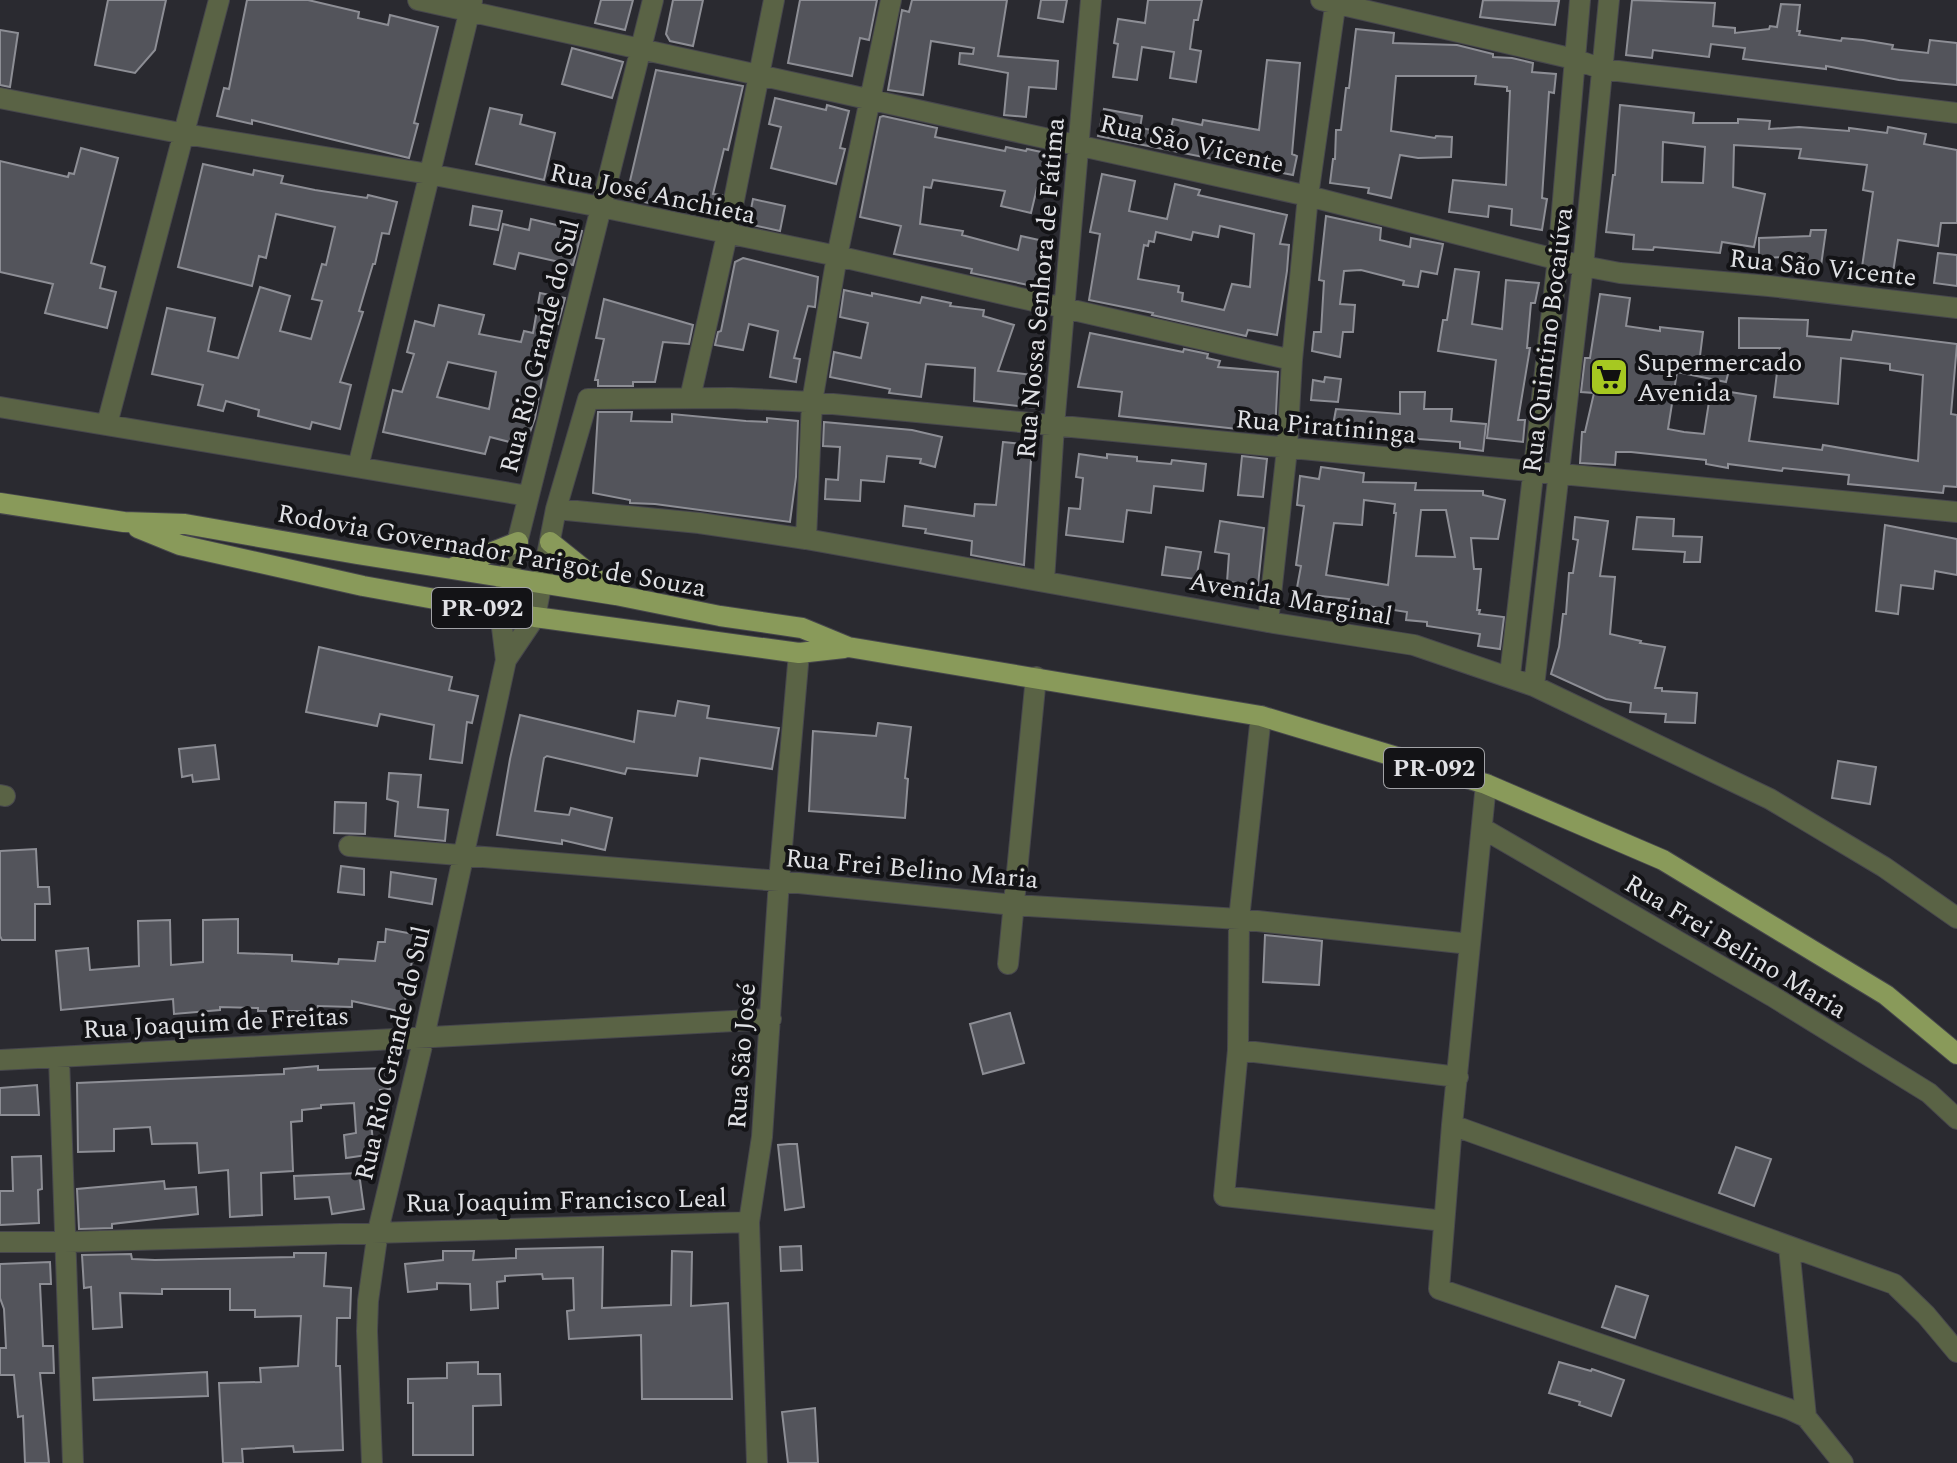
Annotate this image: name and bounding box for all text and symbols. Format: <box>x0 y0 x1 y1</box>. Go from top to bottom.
street label: Rua São Vicente <box>1096 103 1288 185</box>
street label: Rua Nossa Senhora de Fátima <box>1006 116 1076 460</box>
street label: Rua José Anchieta <box>546 153 760 235</box>
street label: Rua Quintino Bocaiúva <box>1512 205 1584 475</box>
street label: Rua Rio Grande do Sul <box>489 215 591 477</box>
street label: Rua São Vicente <box>1727 238 1918 298</box>
place label: Supermercado Avenida <box>1637 343 1802 413</box>
supermarket icon: Supermercado Avenida <box>1588 356 1630 398</box>
street label: Rua Piratininga <box>1234 399 1418 455</box>
street label: Rodovia Governador Parigot de Souza <box>274 494 710 608</box>
street label: Avenida Marginal <box>1186 561 1396 637</box>
road number: PR-092 <box>432 588 532 628</box>
road number: PR-092 <box>1384 748 1484 788</box>
street label: Rua Frei Belino Maria <box>784 838 1040 900</box>
street label: Rua Frei Belino Maria <box>1616 864 1855 1030</box>
street label: Rua Rio Grande do Sul <box>344 922 442 1184</box>
street label: Rua São José <box>717 982 767 1130</box>
street label: Rua Joaquim de Freitas <box>82 996 350 1050</box>
street label: Rua Joaquim Francisco Leal <box>405 1178 727 1224</box>

